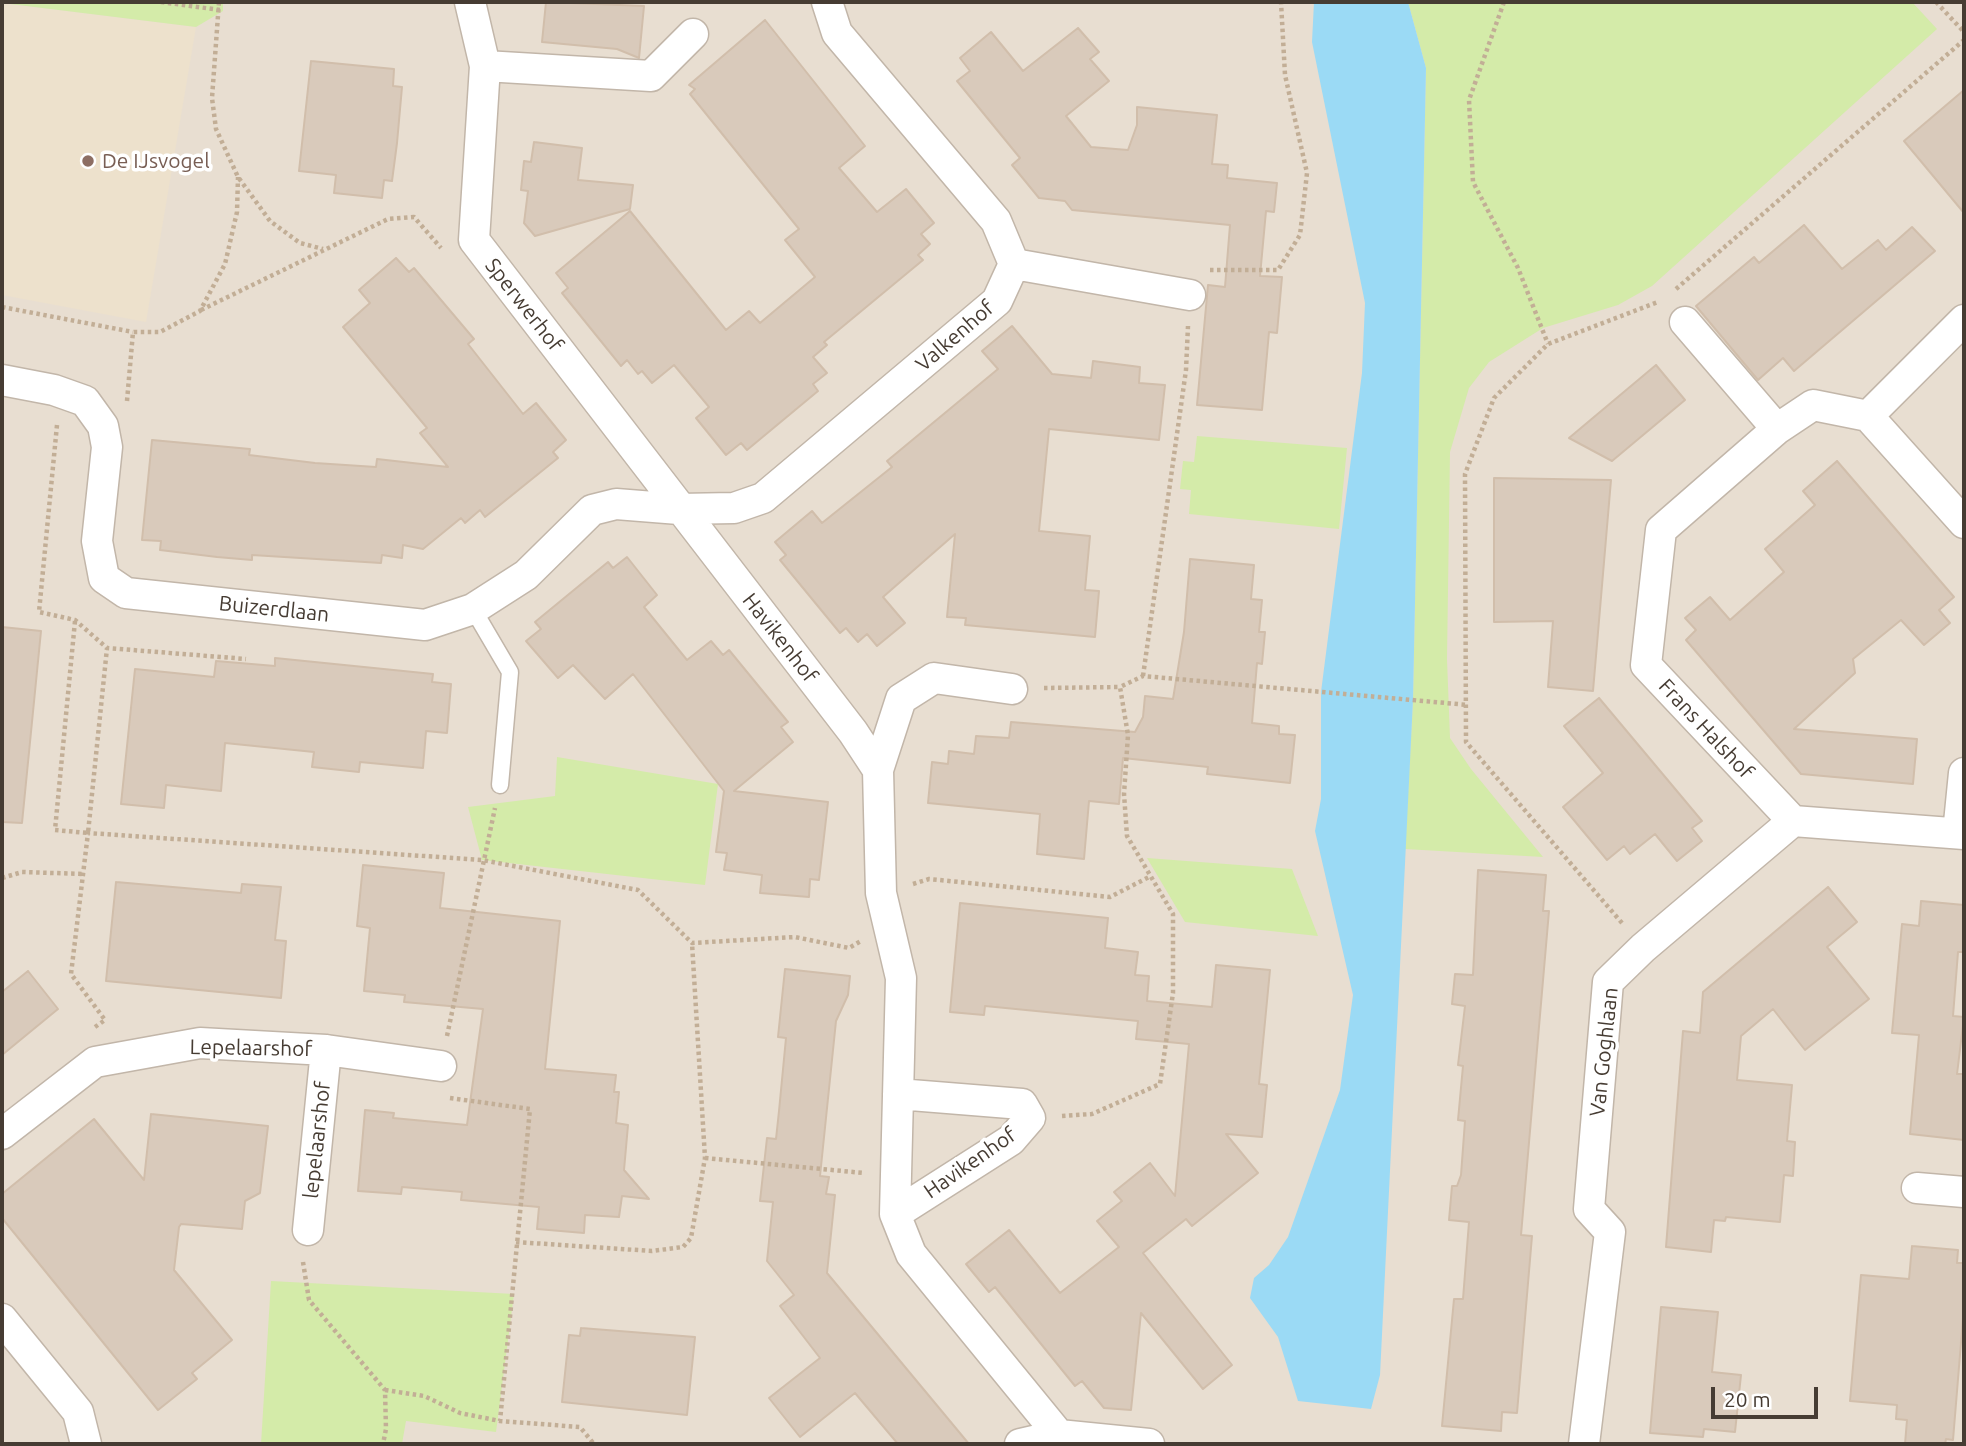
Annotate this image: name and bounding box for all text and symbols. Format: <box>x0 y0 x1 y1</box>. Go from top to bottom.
place label: De IJsvogel <box>102 148 210 174</box>
marker: De IJsvogel <box>80 153 96 169</box>
street label: Sperwerhof <box>480 253 568 357</box>
street label: Valkenhof <box>911 295 999 377</box>
street label: Havikenhof <box>737 588 823 688</box>
street label: Buizerdlaan <box>218 591 330 627</box>
street label: Frans Halshof <box>1653 674 1759 784</box>
street label: Van Goghlaan <box>1585 986 1623 1118</box>
street label: Lepelaarshof <box>189 1034 313 1062</box>
street label: lepelaarshof <box>298 1080 336 1200</box>
street label: Havikenhof <box>919 1122 1021 1204</box>
scale bar <box>1714 1372 1821 1416</box>
text: 20 m <box>1724 1387 1771 1411</box>

